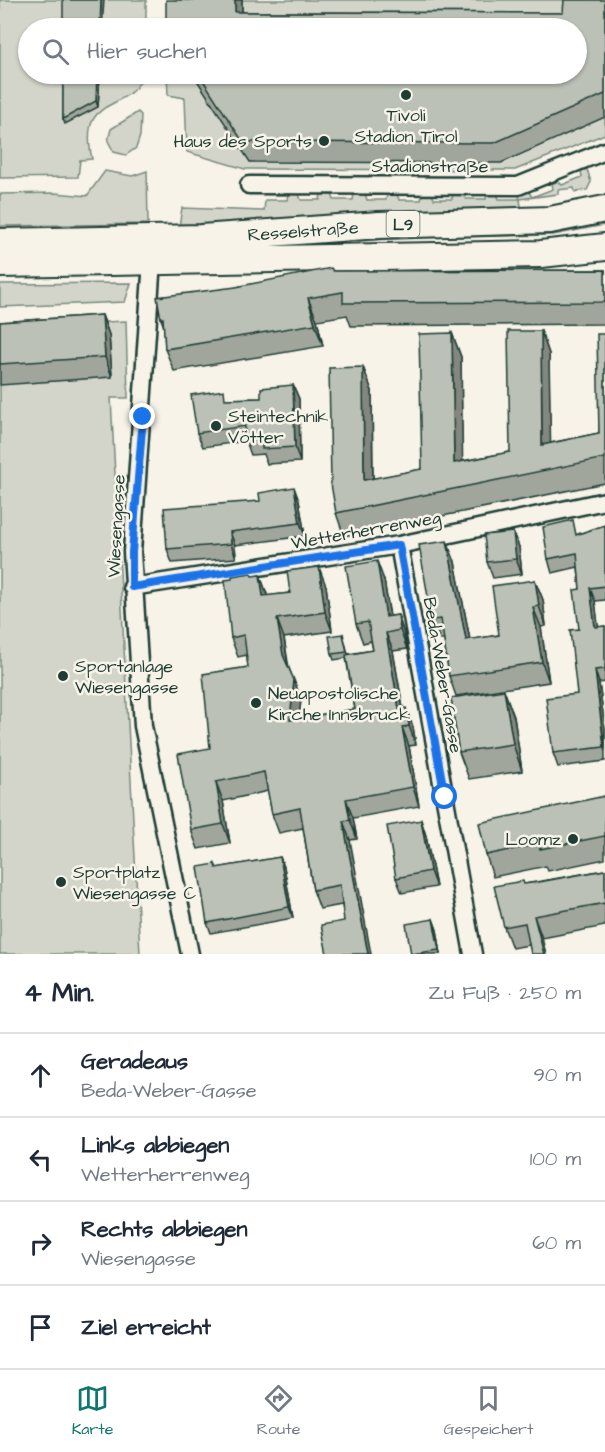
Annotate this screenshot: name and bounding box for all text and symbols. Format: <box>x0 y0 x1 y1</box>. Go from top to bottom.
search box <box>18 18 587 84</box>
icon: search <box>39 35 72 68</box>
text: Hier suchen <box>87 36 206 67</box>
marker: Tivoli Stadion Tirol <box>399 88 413 102</box>
place label: Tivoli Stadion Tirol <box>354 103 458 149</box>
place label: Haus des Sports <box>173 129 312 154</box>
marker: Haus des Sports <box>317 134 331 148</box>
street label: Stadionstraße <box>371 154 489 179</box>
road number: L9 <box>386 211 420 237</box>
street label: Resselstraße <box>247 215 360 248</box>
route end <box>129 403 155 429</box>
place label: Steintechnik Vötter <box>228 404 328 450</box>
marker: Steintechnik Vötter <box>209 419 223 433</box>
street label: Wiesengasse <box>101 473 133 578</box>
street label: Wetterherrenweg <box>289 505 443 557</box>
street label: Beda-Weber-Gasse <box>416 595 469 755</box>
place label: Sportanlage Wiesengasse <box>75 654 179 701</box>
marker: Sportanlage Wiesengasse <box>56 669 70 683</box>
place label: Neuapostolische Kirche Innsbruck <box>268 681 410 727</box>
marker: Neuapostolische Kirche Innsbruck <box>249 696 263 710</box>
route start <box>431 783 457 809</box>
place label: Loomz <box>505 827 561 852</box>
marker: Loomz <box>566 832 580 846</box>
place label: Sportplatz Wiesengasse C <box>73 860 197 907</box>
marker: Sportplatz Wiesengasse C <box>54 875 68 889</box>
text: 4 Min. <box>24 975 94 1011</box>
text: Zu Fuß · 250 m <box>428 979 581 1007</box>
text: Geradeaus <box>81 1046 188 1077</box>
icon: ahead <box>24 1059 57 1092</box>
text: 90 m <box>533 1061 581 1089</box>
text: Beda-Weber-Gasse <box>81 1077 257 1105</box>
text: Links abbiegen <box>81 1130 229 1161</box>
icon: left <box>24 1143 57 1176</box>
text: 100 m <box>530 1145 581 1173</box>
text: Wetterherrenweg <box>81 1161 250 1189</box>
text: Rechts abbiegen <box>81 1214 248 1245</box>
icon: right <box>24 1227 57 1260</box>
text: 60 m <box>532 1229 581 1257</box>
text: Wiesengasse <box>81 1245 196 1273</box>
icon: arrive <box>24 1311 57 1344</box>
text: Ziel erreicht <box>81 1312 211 1343</box>
tab: Karte <box>72 1382 113 1440</box>
tab: Route <box>257 1382 300 1440</box>
tab: Gespeichert <box>444 1382 533 1440</box>

